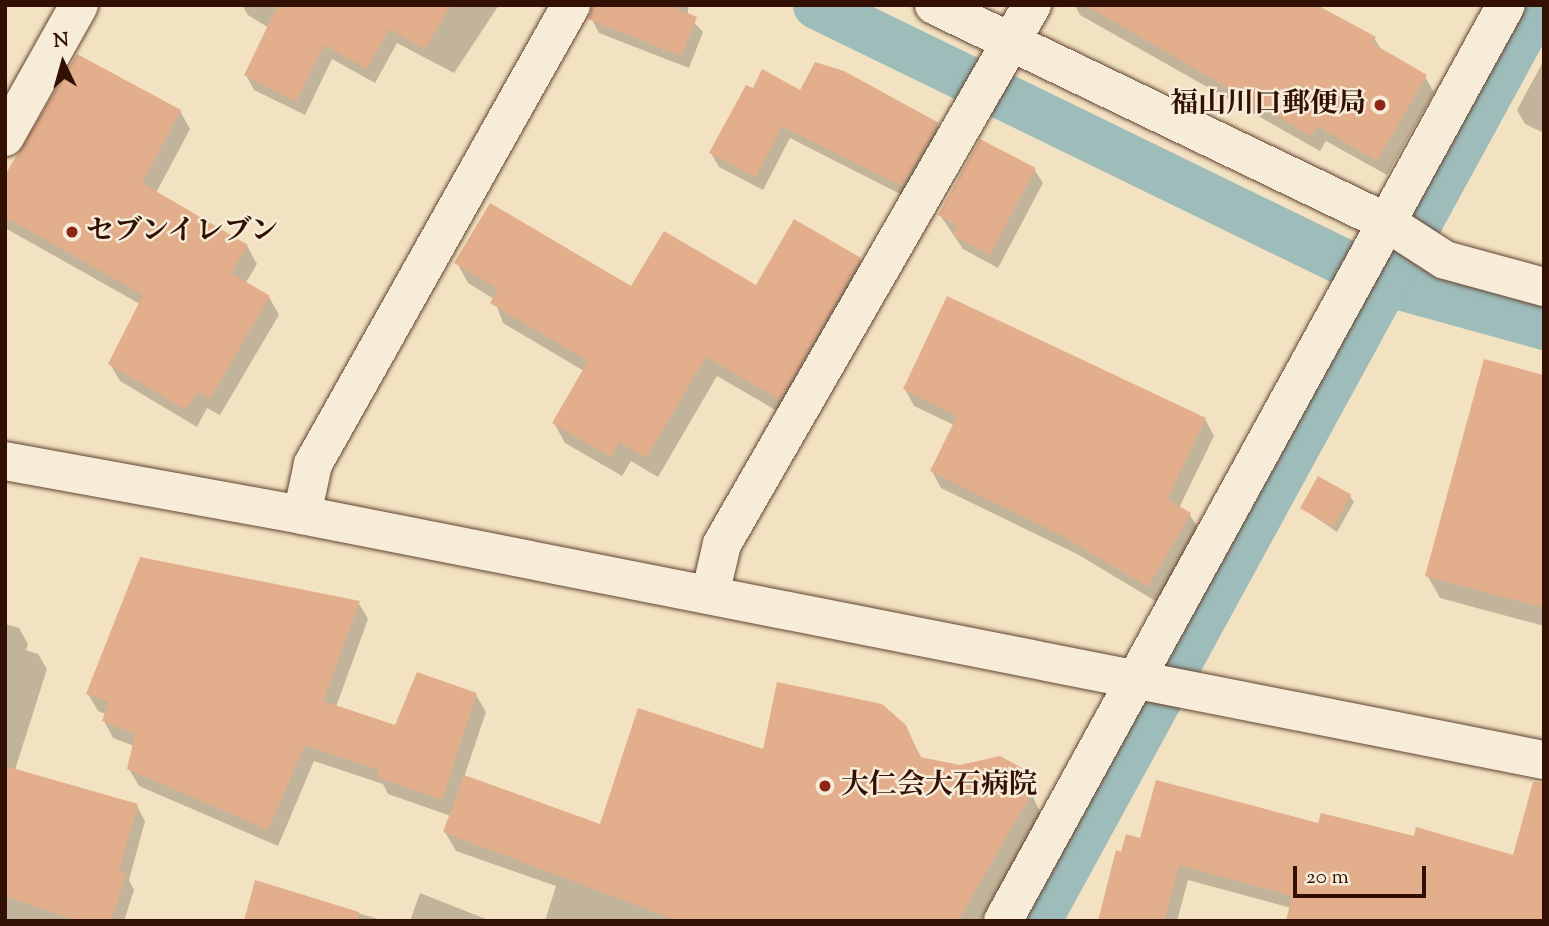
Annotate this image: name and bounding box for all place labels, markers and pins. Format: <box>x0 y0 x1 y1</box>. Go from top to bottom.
place label: 福山川口郵便局 <box>1170 88 1366 122</box>
marker: 福山川口郵便局 <box>1372 97 1388 113</box>
place label: セブンイレブン <box>86 215 282 249</box>
marker: セブンイレブン <box>64 224 80 240</box>
place label: 大仁会大石病院 <box>841 769 1037 803</box>
marker: 大仁会大石病院 <box>815 776 835 796</box>

